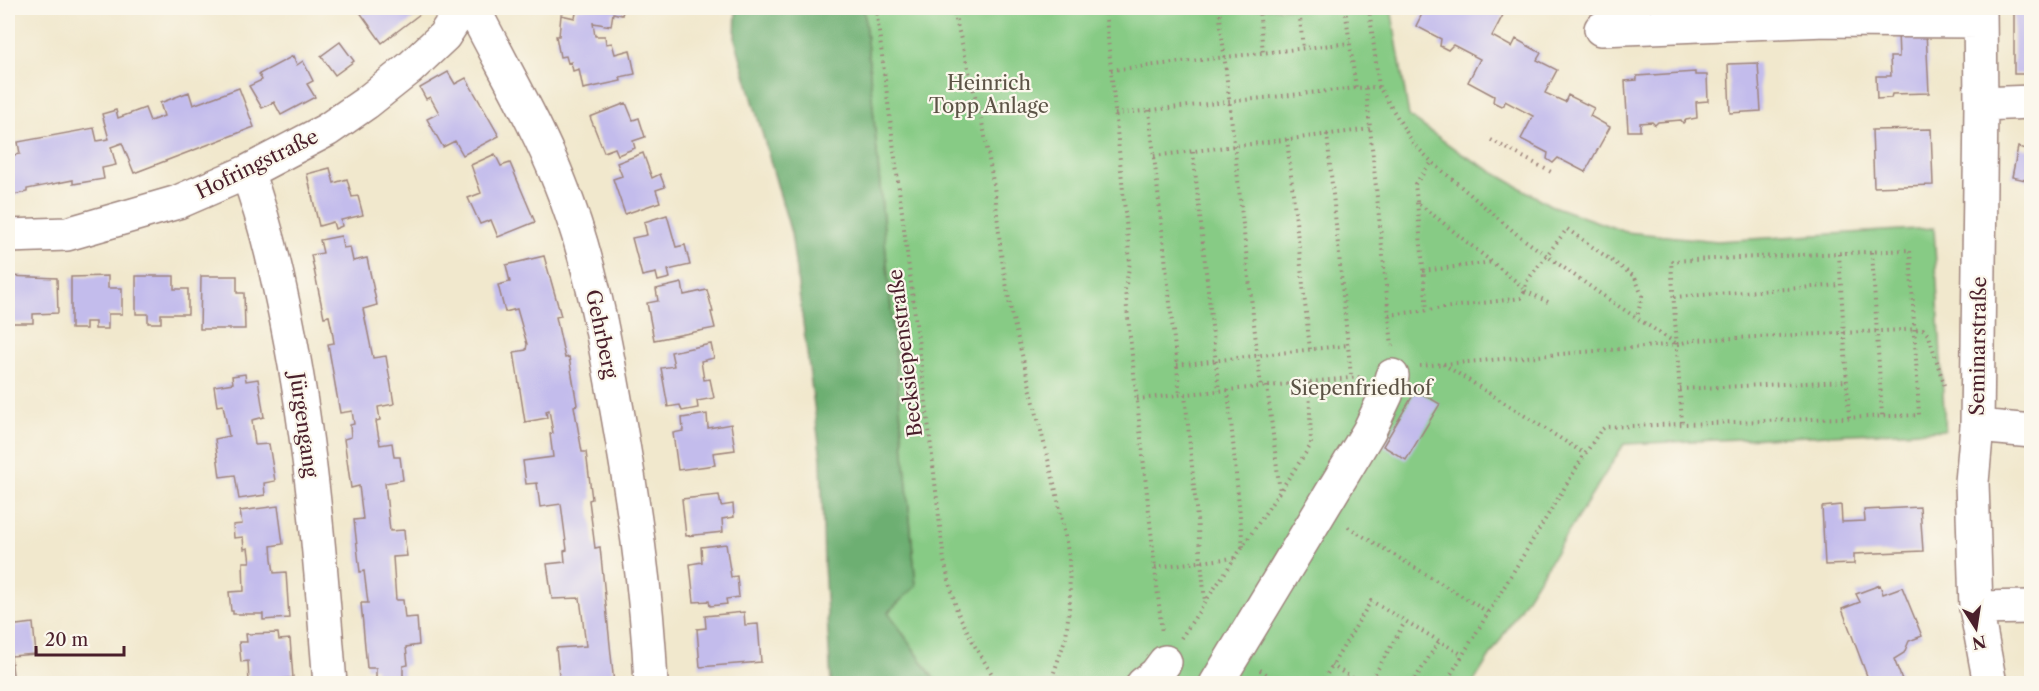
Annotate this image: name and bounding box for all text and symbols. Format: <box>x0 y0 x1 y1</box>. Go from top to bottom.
park label: Heinrich Topp Anlage <box>929 71 1049 118</box>
street label: Hofringstraße <box>192 124 322 204</box>
street label: Becksiepenstraße <box>883 268 927 438</box>
street label: Seminarstraße <box>1965 276 1991 416</box>
street label: Gehrberg <box>581 287 623 381</box>
street label: Jürgengang <box>284 368 323 479</box>
park label: Siepenfriedhof <box>1290 376 1435 400</box>
north arrow <box>1946 598 2006 658</box>
scale bar <box>36 619 124 657</box>
text: 20 m <box>45 629 89 651</box>
text: N <box>1970 631 1988 654</box>

